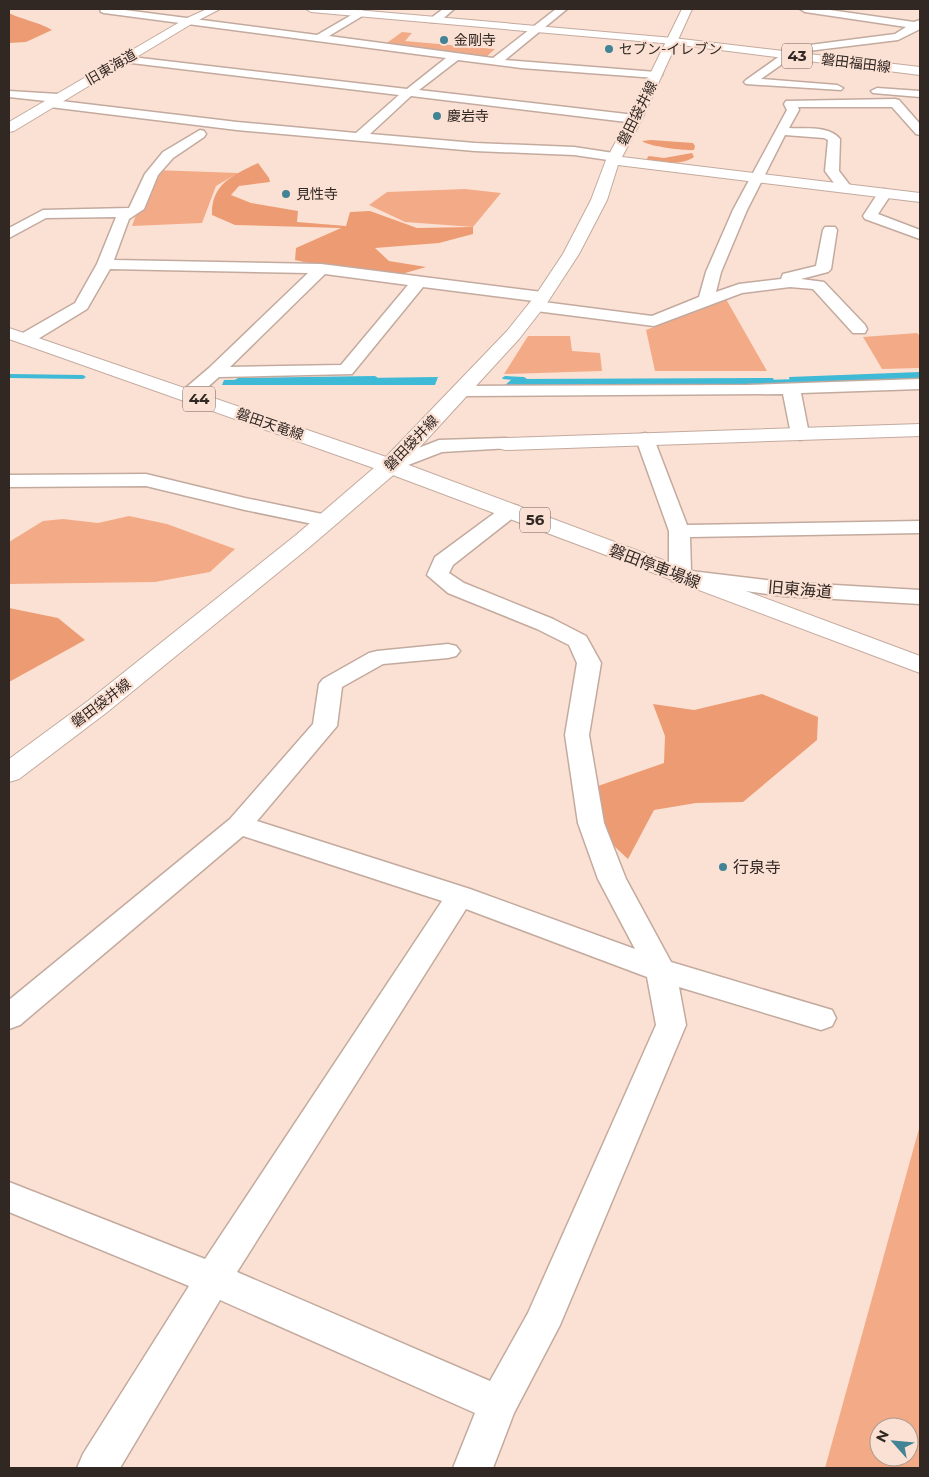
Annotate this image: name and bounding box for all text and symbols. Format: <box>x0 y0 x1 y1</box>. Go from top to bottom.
place label: 金剛寺 <box>454 31 496 49</box>
marker: 金剛寺 <box>438 34 450 46</box>
place label: セブン-イレブン <box>619 40 722 58</box>
marker: セブン-イレブン <box>603 43 615 55</box>
road number: 43 <box>782 44 812 68</box>
street label: 旧東海道 <box>82 45 140 89</box>
street label: 磐田福田線 <box>820 50 892 76</box>
street label: 磐田袋井線 <box>613 78 661 148</box>
place label: 慶岩寺 <box>447 107 489 125</box>
marker: 慶岩寺 <box>431 110 443 122</box>
place label: 見性寺 <box>296 185 338 203</box>
marker: 見性寺 <box>280 188 292 200</box>
road number: 44 <box>183 386 215 412</box>
street label: 磐田天竜線 <box>234 404 306 444</box>
street label: 磐田袋井線 <box>380 412 442 474</box>
road number: 56 <box>520 508 550 532</box>
street label: 磐田停車場線 <box>607 540 703 593</box>
street label: 旧東海道 <box>767 577 833 602</box>
street label: 磐田袋井線 <box>68 675 134 731</box>
place label: 行泉寺 <box>733 858 781 877</box>
marker: 行泉寺 <box>717 861 729 873</box>
north arrow <box>869 1417 919 1467</box>
text: N <box>872 1427 893 1445</box>

